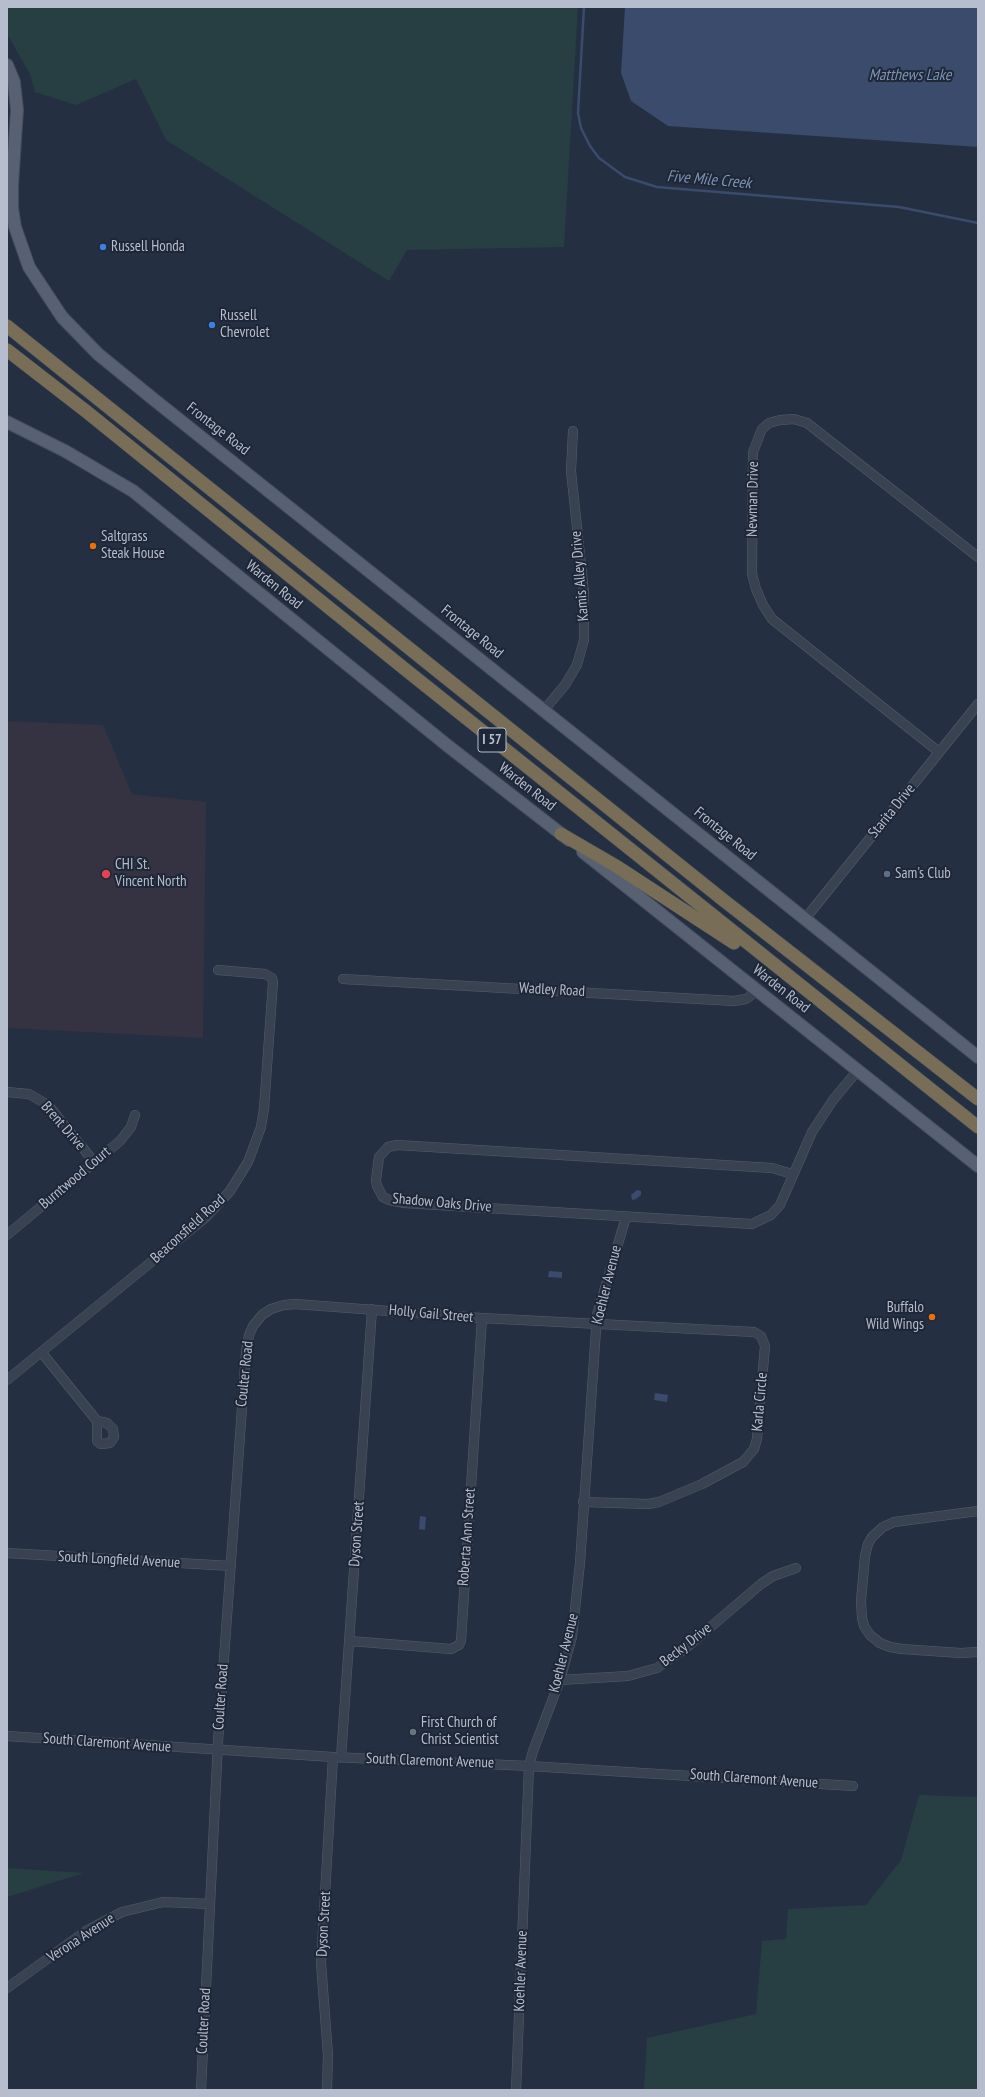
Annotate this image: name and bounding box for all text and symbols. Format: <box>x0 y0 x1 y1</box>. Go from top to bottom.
water label: Matthews Lake <box>869 65 951 85</box>
water label: Five Mile Creek <box>666 167 752 193</box>
place label: Russell Honda <box>111 238 185 256</box>
marker: Russell Honda <box>98 242 108 252</box>
place label: Russell Chevrolet <box>220 307 270 342</box>
marker: Russell Chevrolet <box>207 320 217 330</box>
street label: Frontage Road <box>183 399 253 459</box>
street label: Newman Drive <box>743 461 763 537</box>
place label: Saltgrass Steak House <box>101 528 165 563</box>
street label: Kamis Alley Drive <box>567 530 593 622</box>
marker: Saltgrass Steak House <box>88 541 98 551</box>
street label: Warden Road <box>242 557 306 613</box>
street label: Frontage Road <box>437 601 507 663</box>
road number: I 57 <box>478 728 506 752</box>
street label: Warden Road <box>495 759 559 815</box>
street label: Starita Drive <box>865 780 919 842</box>
street label: Frontage Road <box>690 803 760 865</box>
place label: CHI St. Vincent North <box>115 856 187 891</box>
place label: Sam's Club <box>895 865 951 883</box>
marker: CHI St. Vincent North <box>100 868 112 880</box>
marker: Sam's Club <box>882 869 892 879</box>
street label: Warden Road <box>749 961 813 1017</box>
street label: Wadley Road <box>519 979 585 1001</box>
street label: Brent Drive <box>37 1098 89 1154</box>
street label: Burntwood Court <box>36 1143 114 1213</box>
street label: Shadow Oaks Drive <box>392 1190 492 1216</box>
street label: Beaconsfield Road <box>147 1191 229 1267</box>
street label: Koehler Avenue <box>588 1244 626 1326</box>
place label: Buffalo Wild Wings <box>866 1299 924 1334</box>
street label: Holly Gail Street <box>388 1301 474 1327</box>
marker: Buffalo Wild Wings <box>927 1312 937 1322</box>
street label: Coulter Road <box>233 1340 257 1408</box>
street label: Karla Circle <box>748 1372 772 1432</box>
street label: Roberta Ann Street <box>455 1487 479 1587</box>
street label: Dyson Street <box>346 1501 368 1567</box>
street label: South Longfield Avenue <box>57 1548 181 1572</box>
street label: Koehler Avenue <box>545 1612 583 1694</box>
street label: Becky Drive <box>657 1619 715 1671</box>
street label: Coulter Road <box>210 1663 232 1731</box>
place label: First Church of Christ Scientist <box>421 1714 499 1749</box>
marker: First Church of Christ Scientist <box>408 1727 418 1737</box>
street label: South Claremont Avenue <box>43 1730 171 1756</box>
street label: South Claremont Avenue <box>366 1750 494 1772</box>
street label: South Claremont Avenue <box>690 1766 818 1792</box>
street label: Dyson Street <box>313 1891 335 1957</box>
street label: Verona Avenue <box>44 1910 118 1966</box>
street label: Koehler Avenue <box>511 1930 531 2012</box>
street label: Coulter Road <box>193 1988 215 2054</box>

